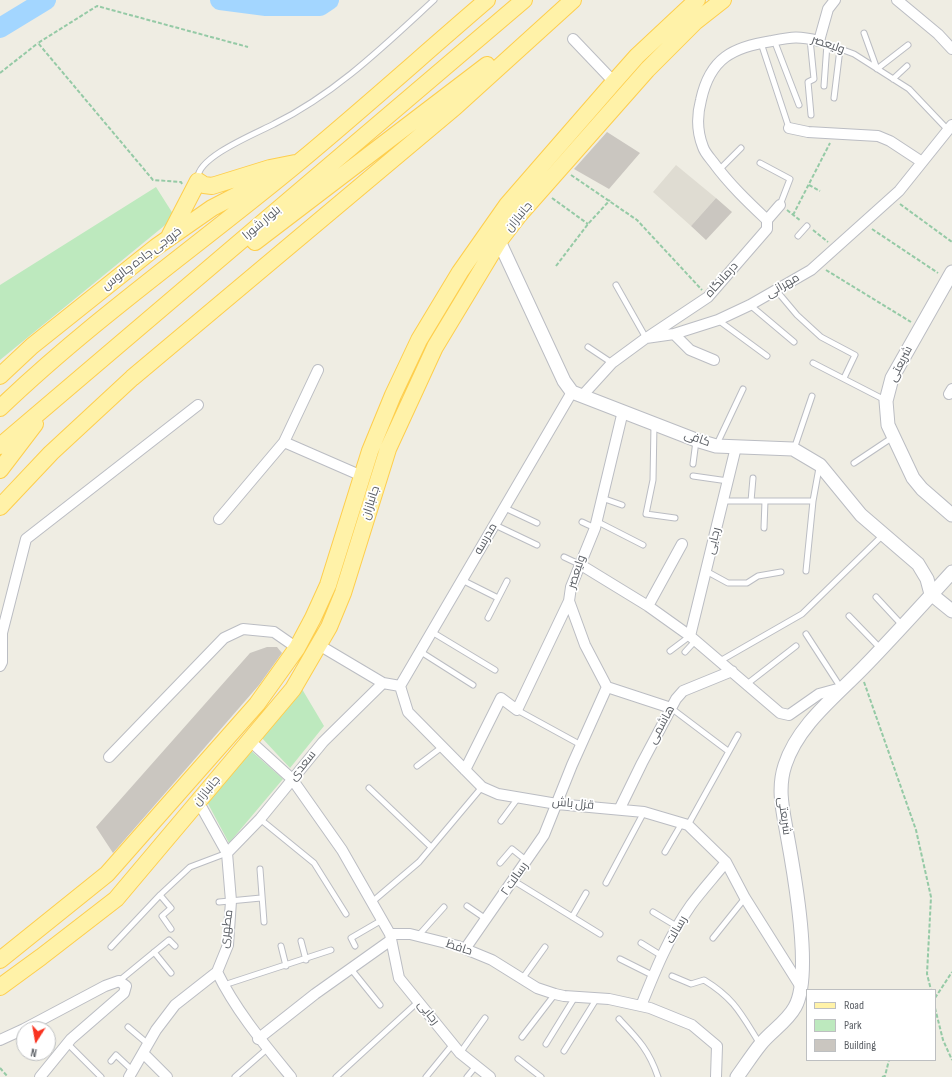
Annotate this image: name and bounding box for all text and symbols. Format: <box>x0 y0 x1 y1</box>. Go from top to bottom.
street label: ولیعصر <box>809 33 847 57</box>
street label: جانبازان <box>502 199 536 235</box>
street label: بلوار شورا <box>240 203 284 243</box>
street label: خروجی جاده چالوس <box>99 224 185 294</box>
street label: درمانگاه <box>702 259 742 301</box>
street label: مهرانی <box>764 271 802 301</box>
street label: شریعتی <box>886 344 916 384</box>
street label: کافی <box>682 428 712 450</box>
street label: جانبازان <box>359 484 383 522</box>
street label: مدرسه <box>471 521 501 557</box>
street label: رجایی <box>704 526 724 556</box>
street label: ولیعصر <box>565 553 589 591</box>
street label: هاشمی <box>646 703 678 747</box>
street label: سعدی <box>286 748 320 784</box>
street label: جانبازان <box>190 773 224 809</box>
street label: قزل باش <box>551 795 595 813</box>
street label: شریعتی <box>774 796 794 836</box>
street label: رسالت ۲ <box>498 859 532 899</box>
street label: مطهری <box>217 909 237 949</box>
street label: رسالت <box>663 914 691 946</box>
street label: حافظ <box>444 937 474 959</box>
legend <box>806 989 936 1061</box>
street label: رجایی <box>414 998 442 1028</box>
text: Road <box>844 998 864 1013</box>
text: Park <box>844 1018 862 1033</box>
north arrow <box>16 1021 56 1061</box>
text: Building <box>844 1038 876 1053</box>
text: N <box>30 1045 38 1059</box>

